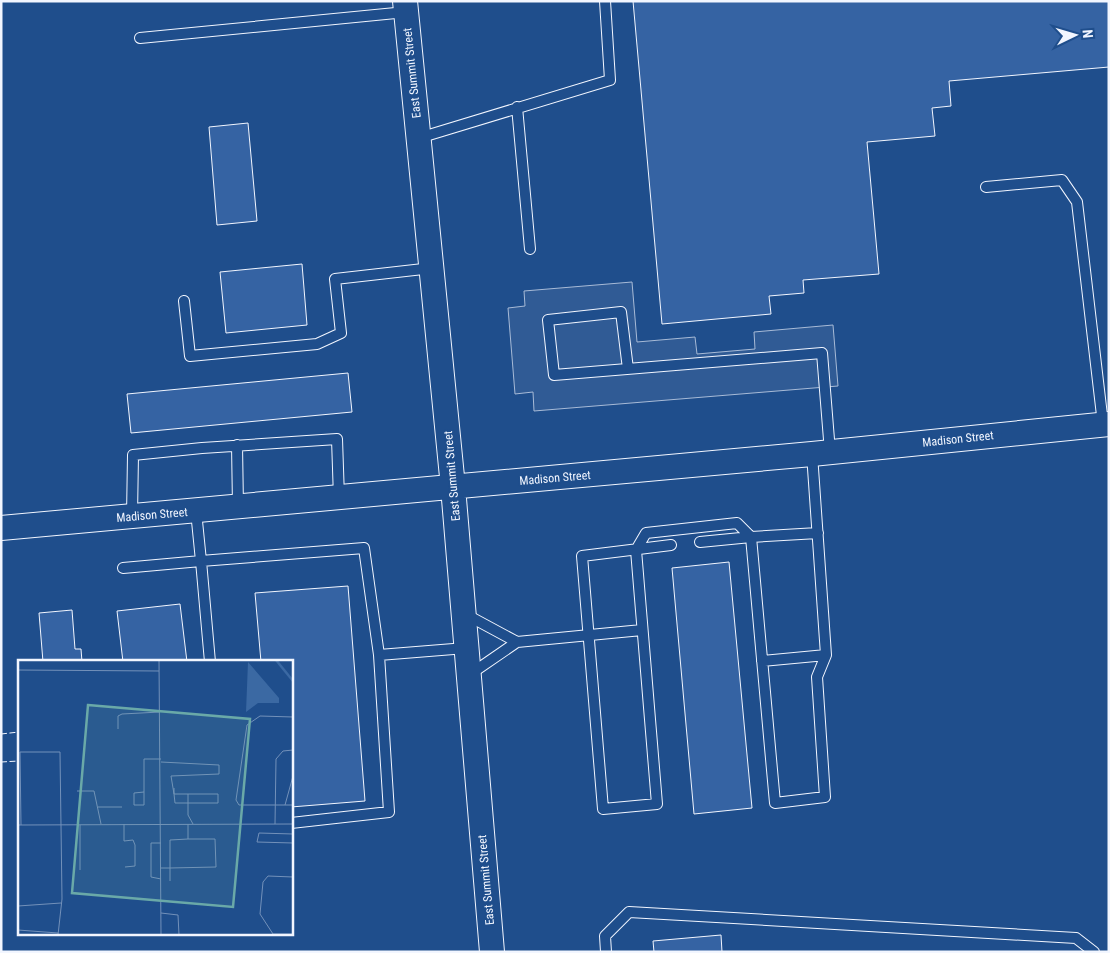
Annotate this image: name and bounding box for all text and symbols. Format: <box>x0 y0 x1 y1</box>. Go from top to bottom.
north arrow <box>1050 10 1100 60</box>
street label: East Summit Street <box>400 27 424 119</box>
text: N <box>1080 29 1096 39</box>
street label: Madison Street <box>922 428 995 450</box>
street label: East Summit Street <box>441 430 463 522</box>
street label: Madison Street <box>519 468 592 488</box>
street label: Madison Street <box>116 505 189 525</box>
inset map <box>18 660 292 936</box>
street label: East Summit Street <box>475 834 497 926</box>

